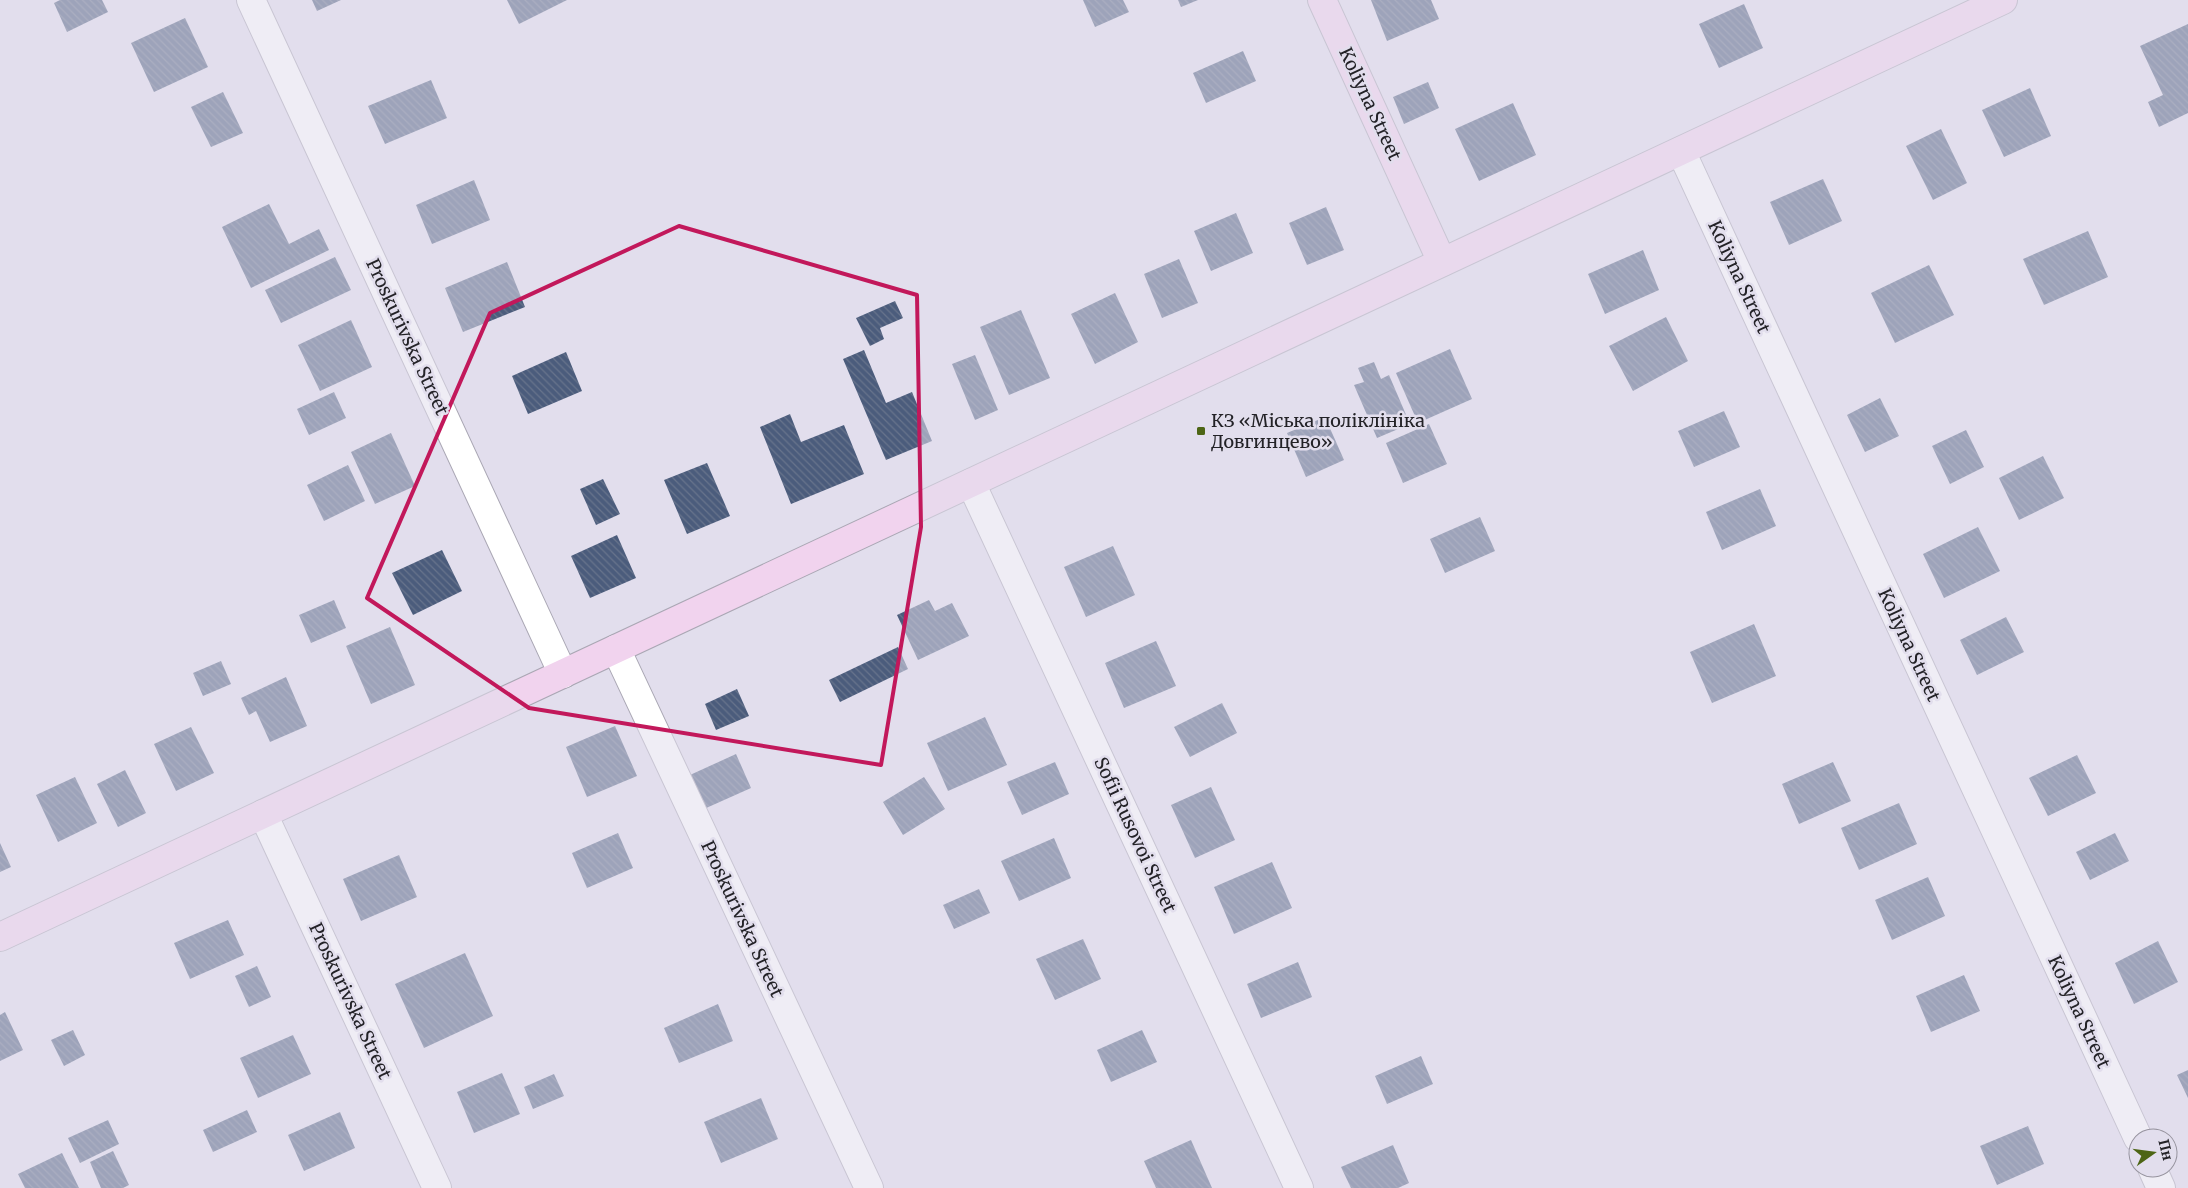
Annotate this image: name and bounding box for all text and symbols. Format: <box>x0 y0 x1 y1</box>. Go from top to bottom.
street label: Koliyna Street <box>1334 44 1407 164</box>
street label: Koliyna Street <box>1703 217 1776 337</box>
street label: Proskurivska Street <box>361 255 454 419</box>
place label: КЗ «Міська поліклініка Довгинцево» <box>1211 409 1425 453</box>
marker: КЗ «Міська поліклініка Довгинцево» <box>1195 425 1207 437</box>
street label: Koliyna Street <box>1873 585 1946 705</box>
street label: Sofii Rusovoi Street <box>1089 753 1182 916</box>
street label: Proskurivska Street <box>696 837 789 1001</box>
street label: Proskurivska Street <box>304 919 397 1083</box>
street label: Koliyna Street <box>2043 952 2116 1072</box>
north arrow <box>2128 1128 2178 1178</box>
text: Пн <box>2154 1137 2177 1162</box>

